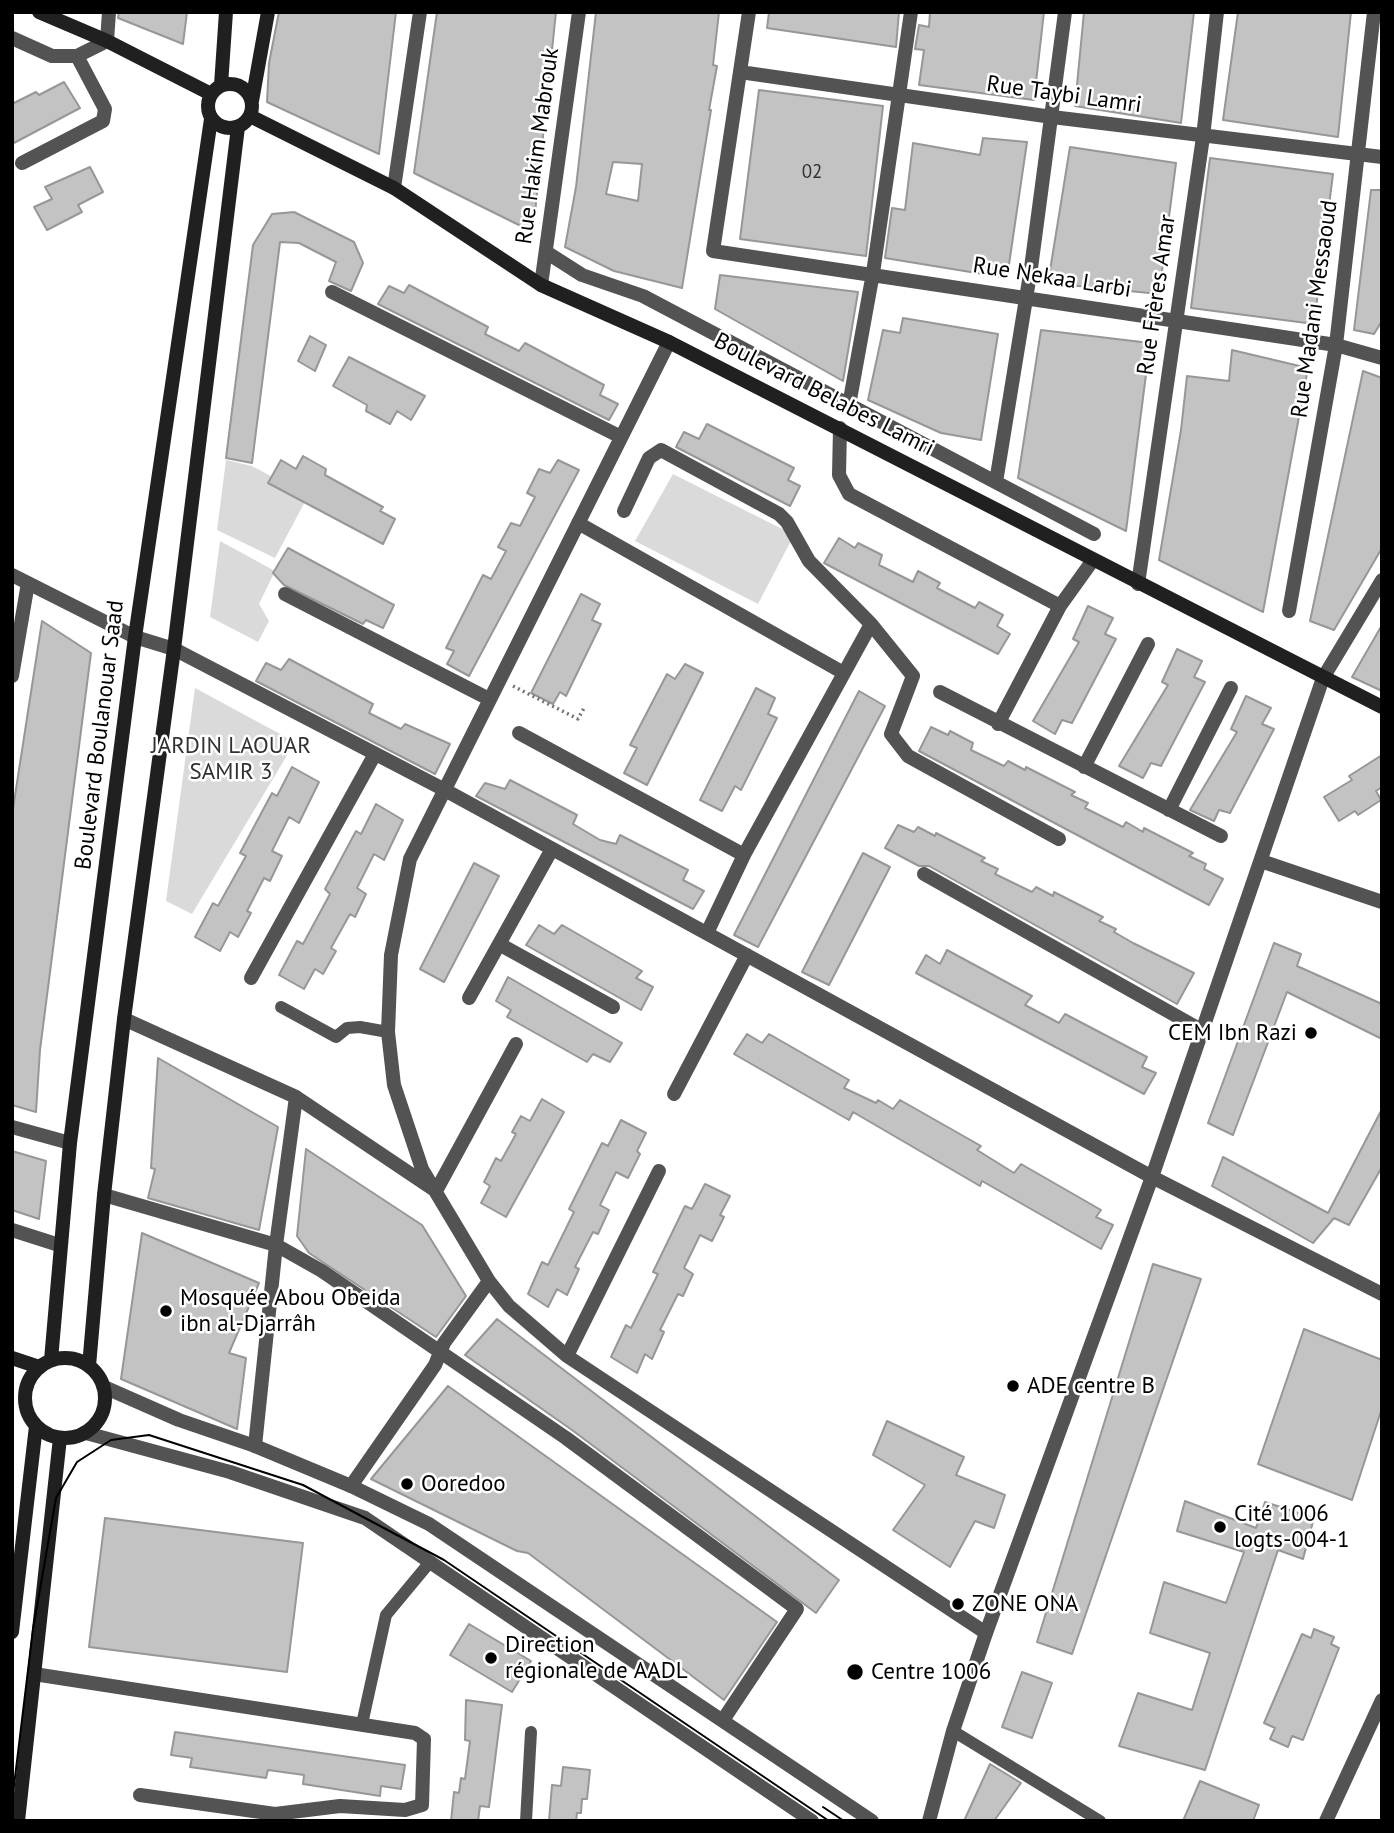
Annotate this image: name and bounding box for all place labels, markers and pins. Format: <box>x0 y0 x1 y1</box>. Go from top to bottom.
place label: CEM Ibn Razi <box>1168 1019 1297 1047</box>
marker: CEM Ibn Razi <box>1303 1025 1319 1041</box>
place label: Mosquée Abou Obeida ibn al-Djarrâh <box>180 1284 401 1338</box>
marker: Mosquée Abou Obeida ibn al-Djarrâh <box>158 1303 174 1319</box>
place label: ADE centre B <box>1027 1372 1155 1400</box>
marker: ADE centre B <box>1005 1378 1021 1394</box>
place label: Ooredoo <box>421 1470 506 1498</box>
marker: Ooredoo <box>399 1476 415 1492</box>
place label: Cité 1006 logts-004-1 <box>1234 1500 1350 1554</box>
marker: Cité 1006 logts-004-1 <box>1212 1519 1228 1535</box>
place label: ZONE ONA <box>972 1590 1078 1618</box>
marker: ZONE ONA <box>950 1596 966 1612</box>
place label: Direction régionale de AADL <box>505 1631 688 1685</box>
marker: Direction régionale de AADL <box>483 1650 499 1666</box>
place label: Centre 1006 <box>871 1658 991 1686</box>
marker: Centre 1006 <box>845 1662 865 1682</box>

